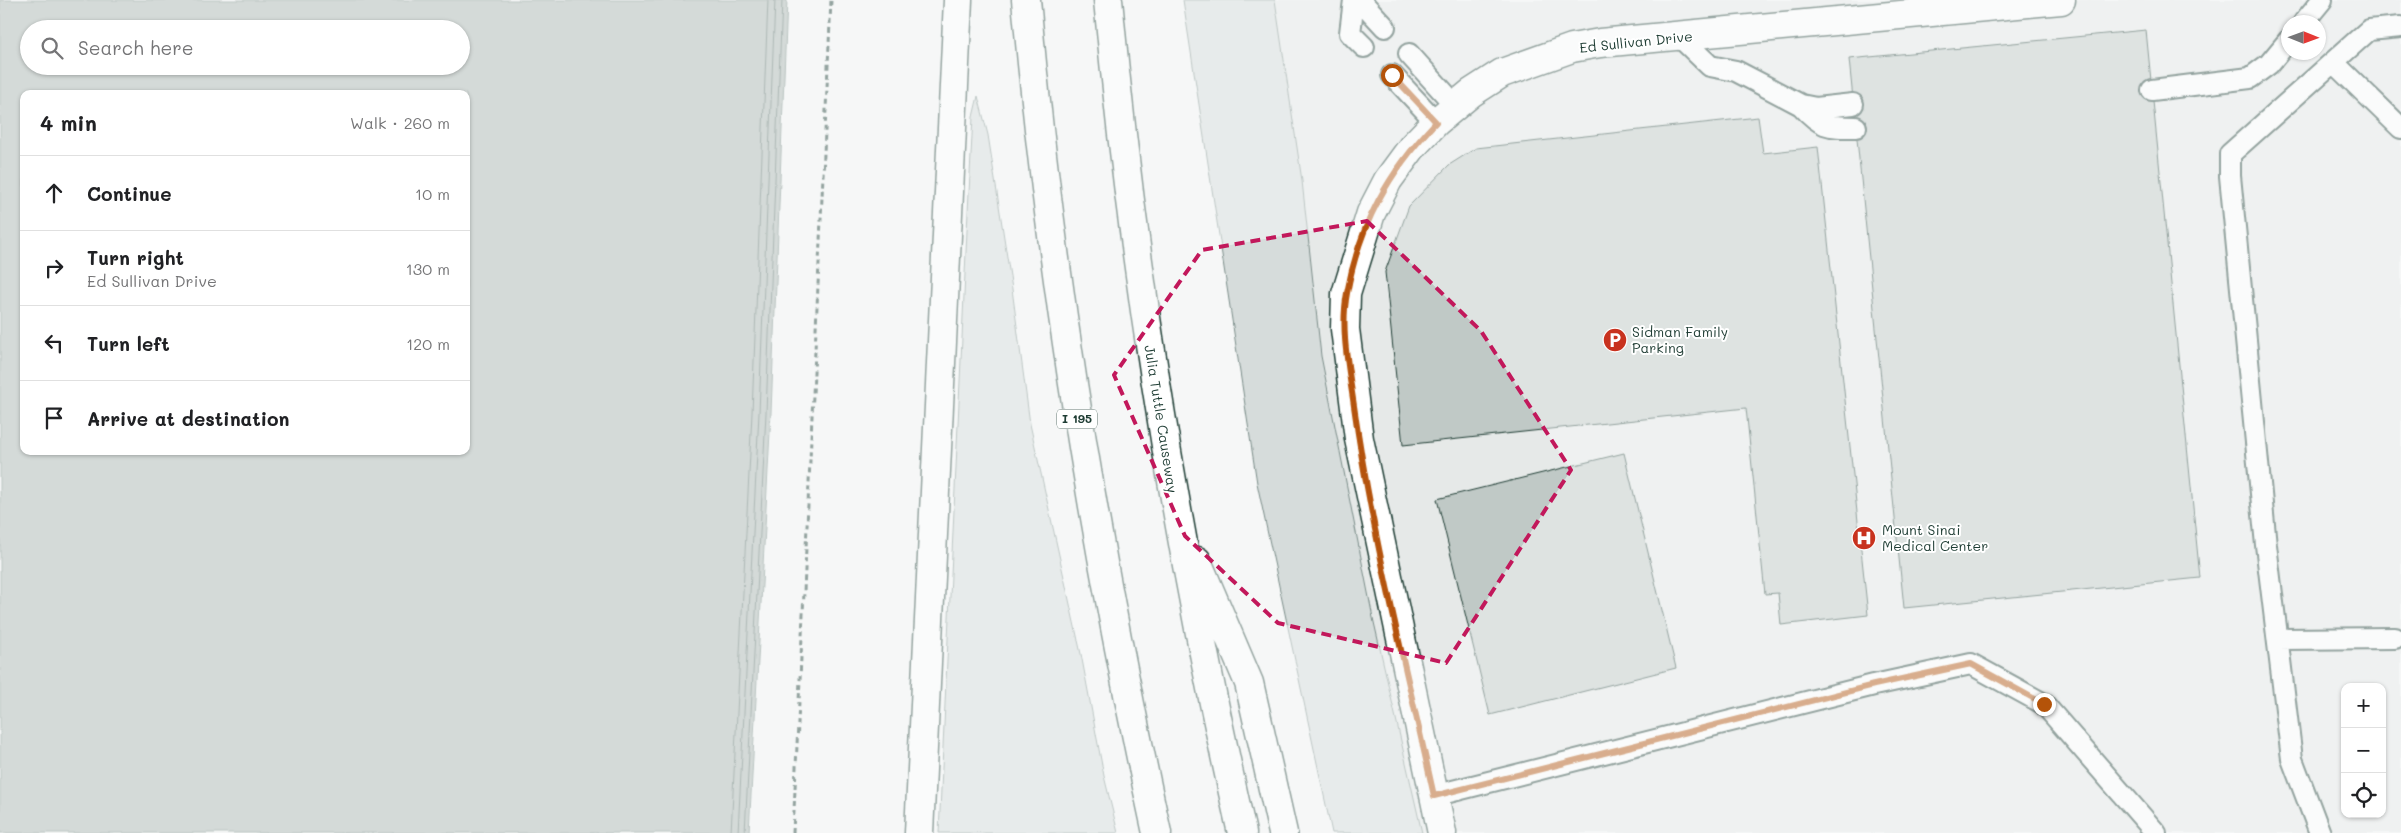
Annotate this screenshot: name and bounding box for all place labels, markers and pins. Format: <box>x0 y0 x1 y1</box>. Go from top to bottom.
place label: Sidman Family Parking <box>1632 322 1728 357</box>
parking icon: Sidman Family Parking <box>1602 327 1628 353</box>
place label: Mount Sinai Medical Center <box>1882 520 1988 555</box>
hospital icon: Mount Sinai Medical Center <box>1851 525 1877 551</box>

